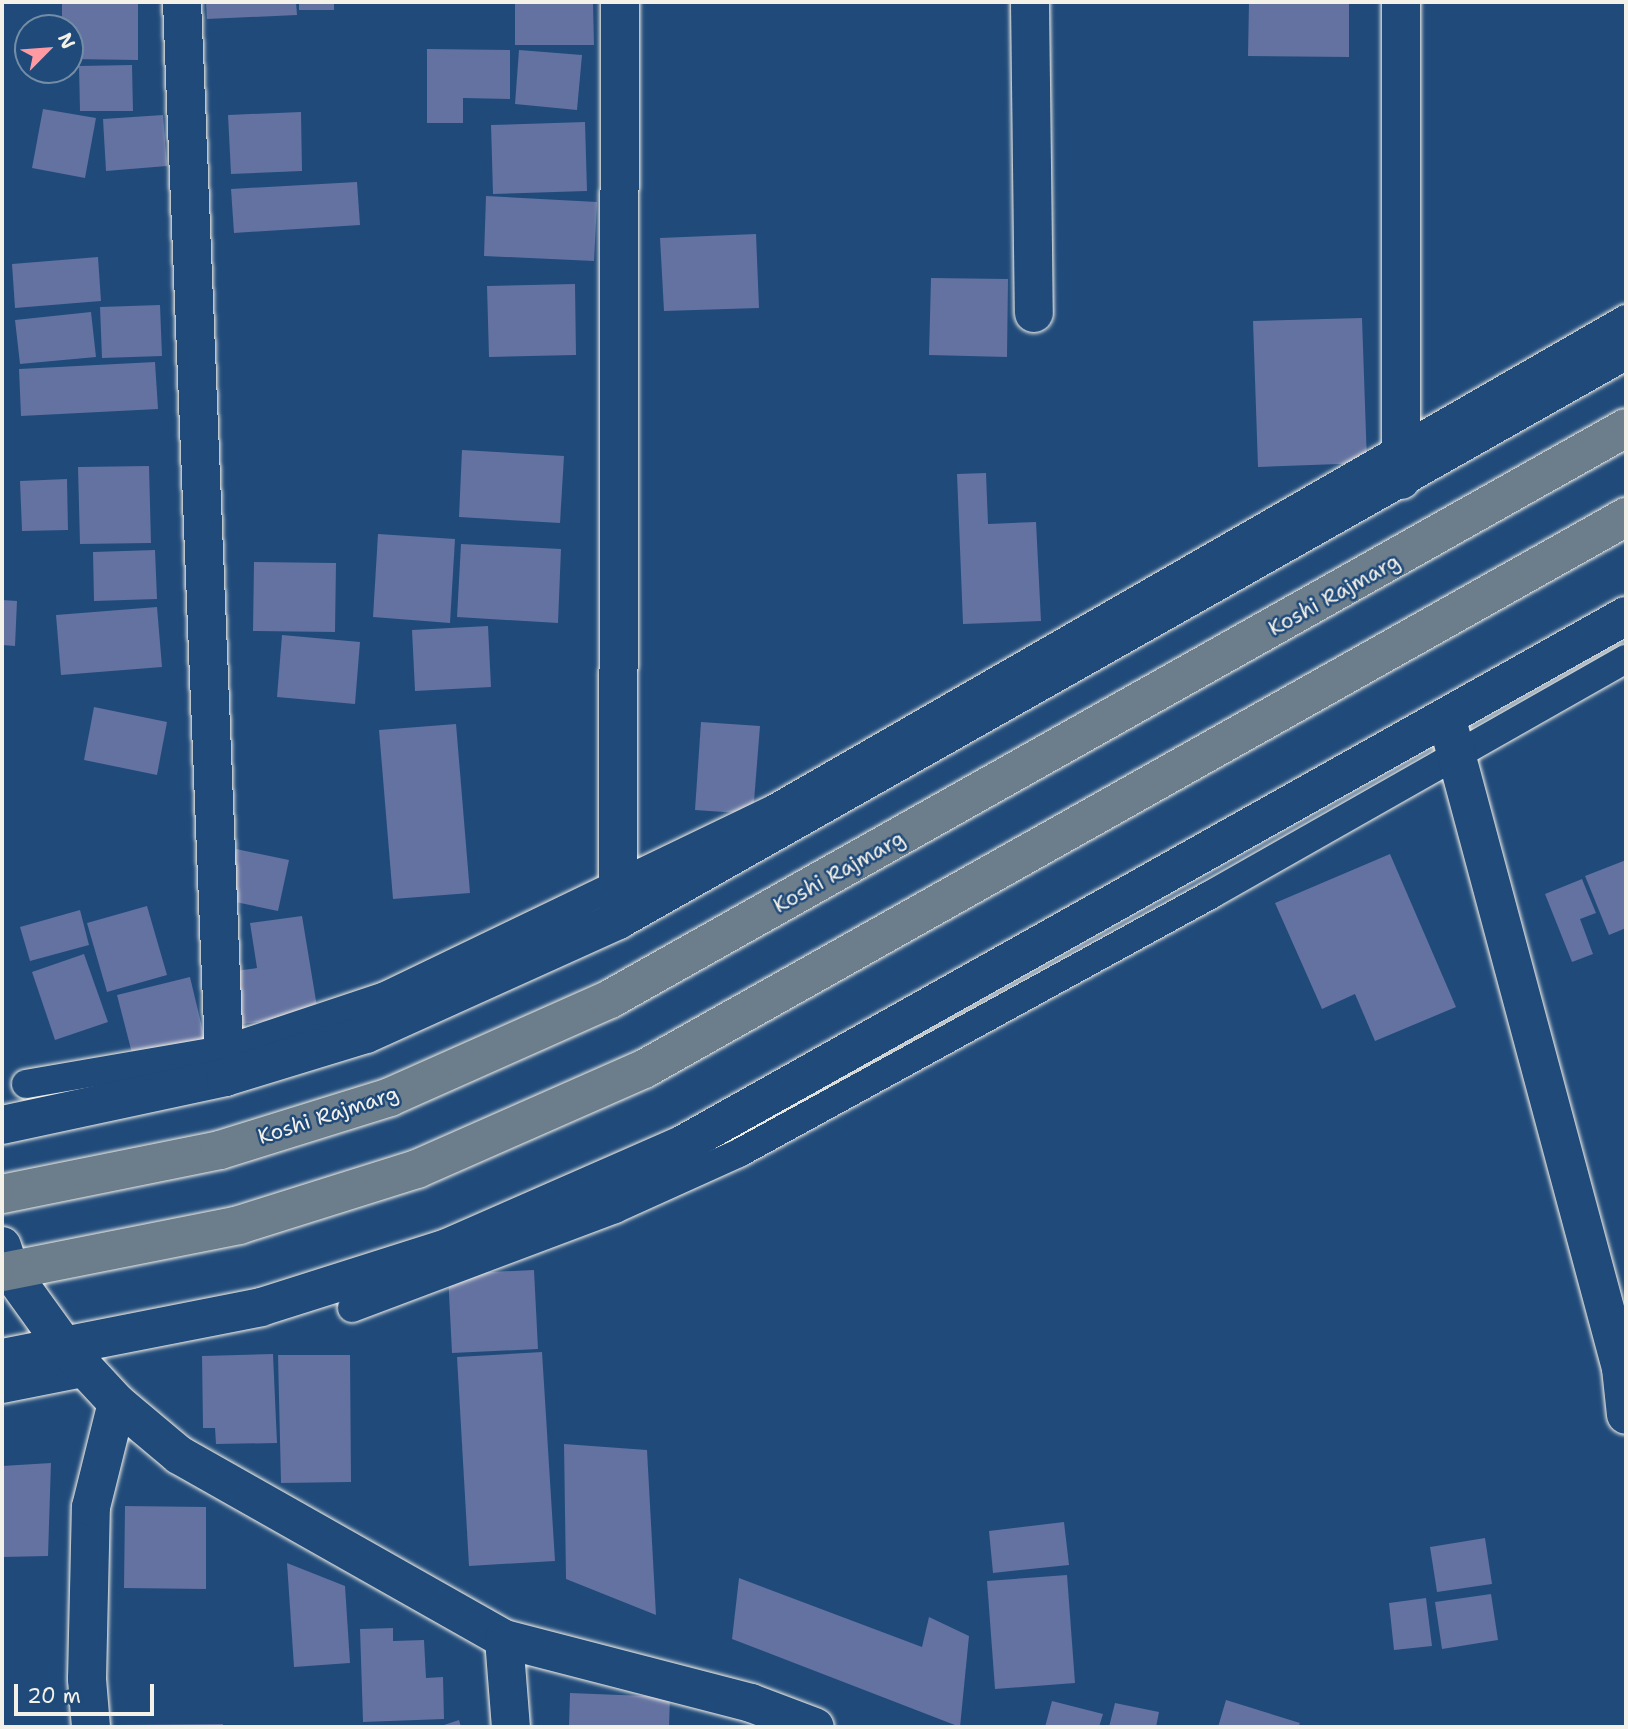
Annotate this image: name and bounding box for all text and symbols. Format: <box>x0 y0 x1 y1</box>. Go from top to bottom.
north arrow <box>14 14 84 84</box>
text: N <box>52 29 81 53</box>
street label: Koshi Rajmarg <box>1264 549 1404 641</box>
street label: Koshi Rajmarg <box>769 826 909 918</box>
street label: Koshi Rajmarg <box>255 1080 401 1150</box>
scale bar <box>18 1670 158 1714</box>
text: 20 m <box>27 1682 81 1710</box>

